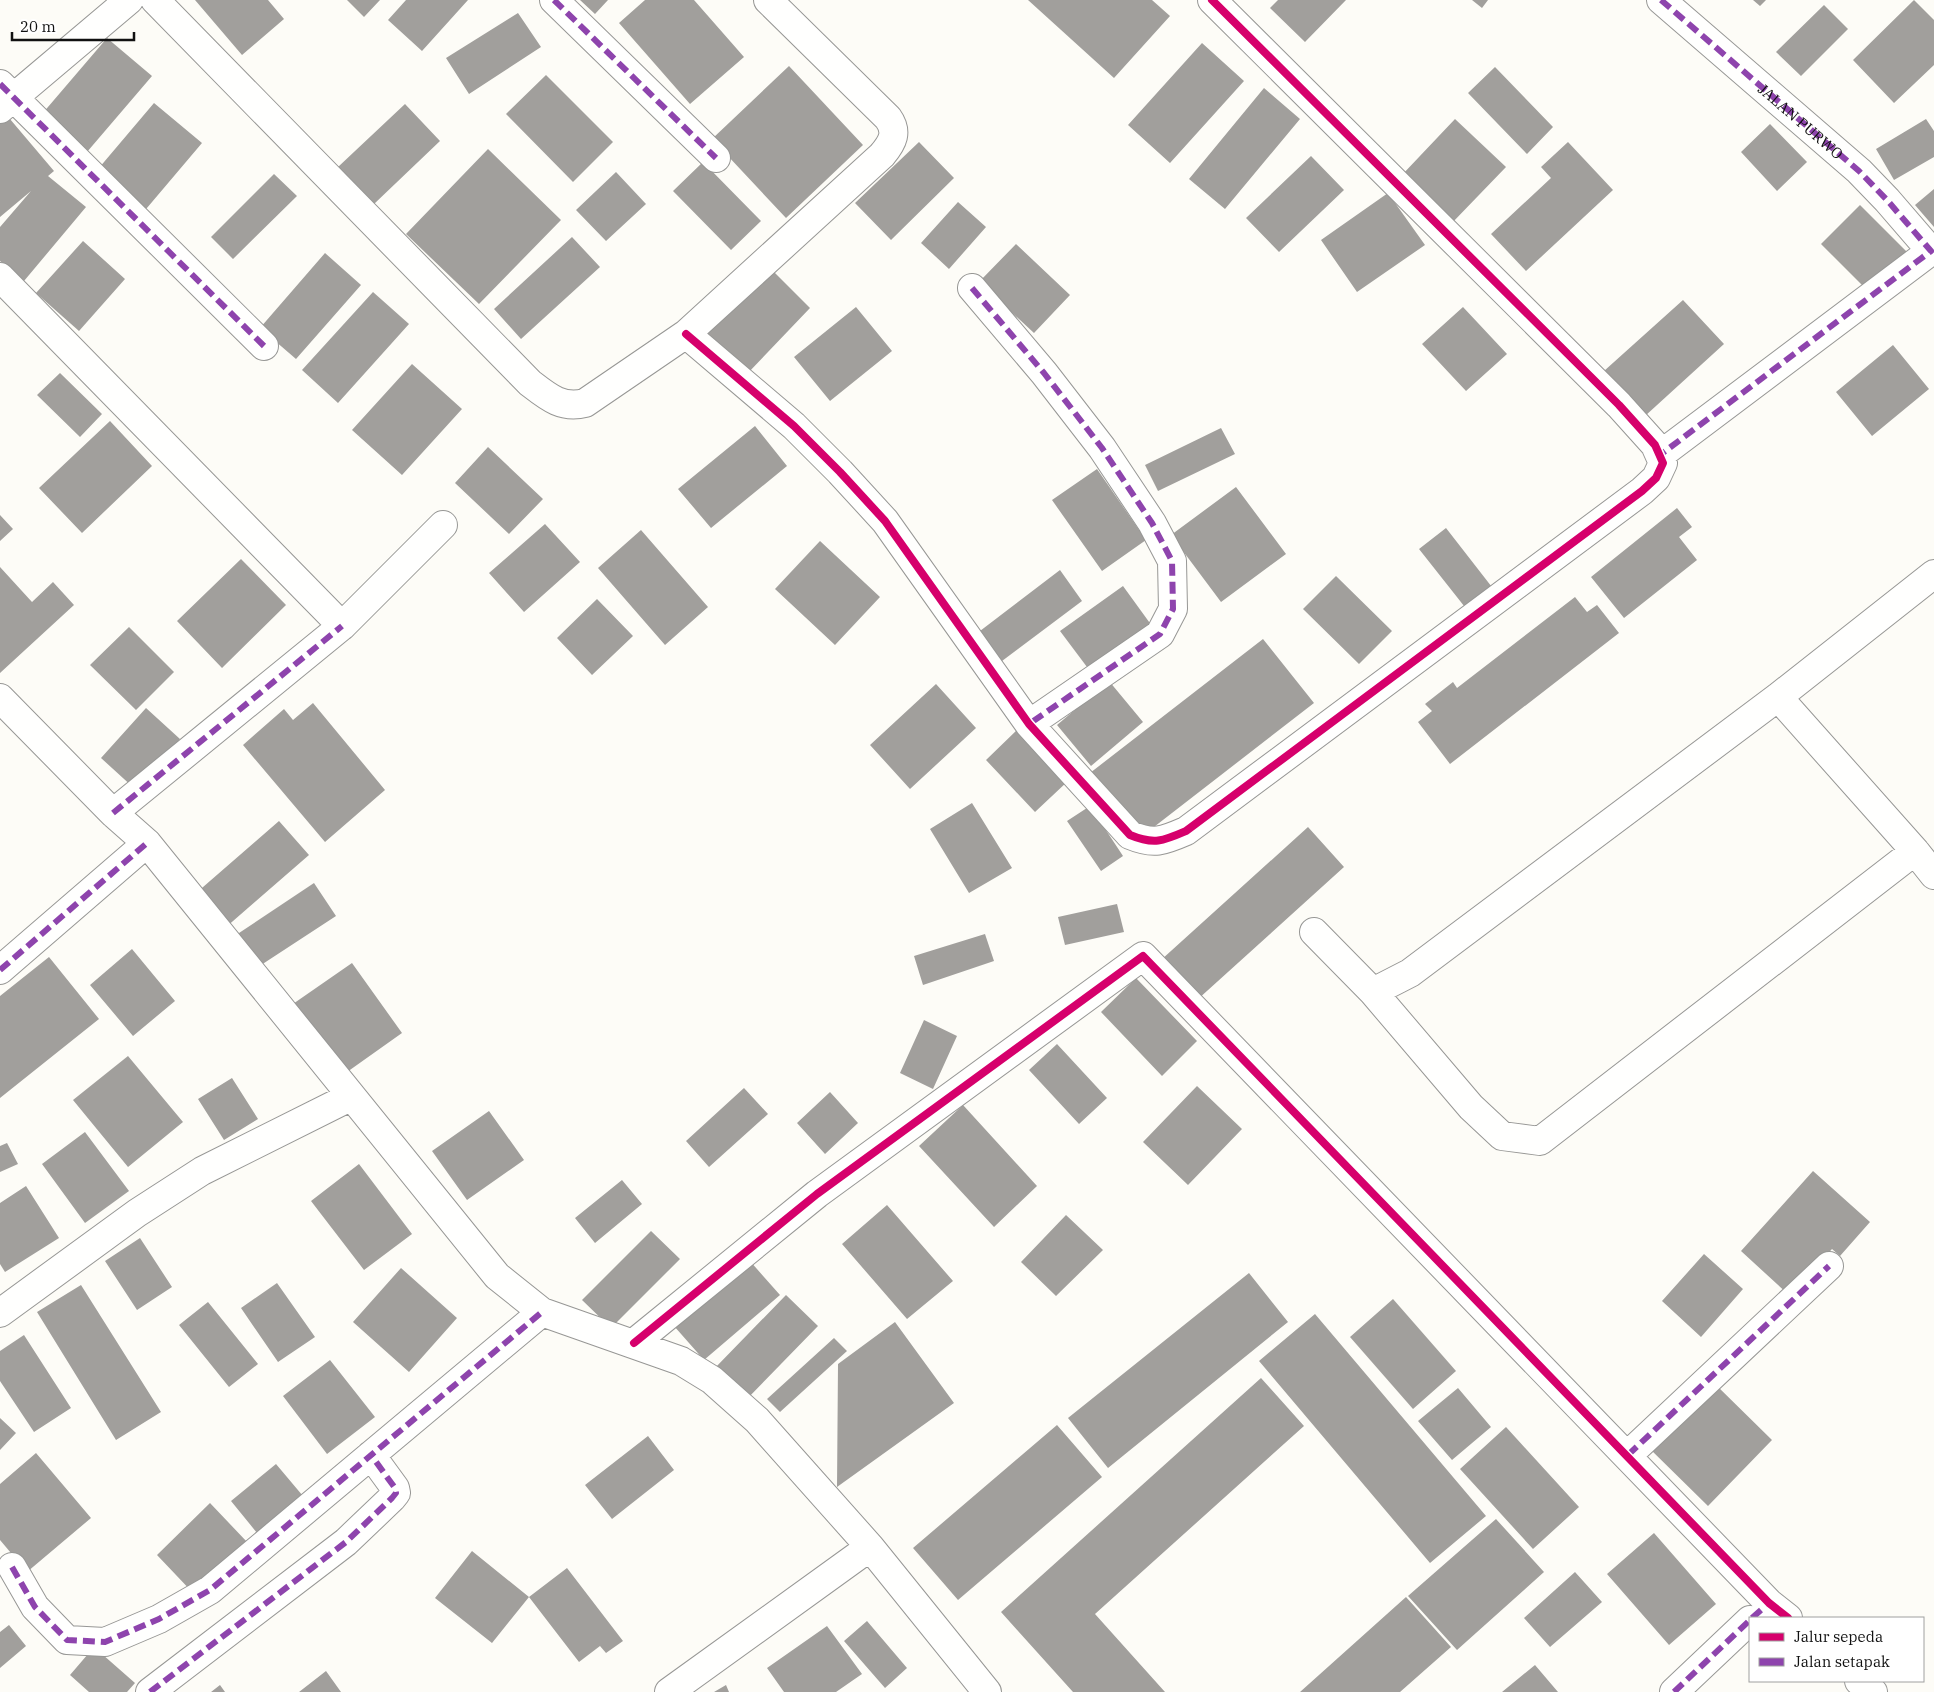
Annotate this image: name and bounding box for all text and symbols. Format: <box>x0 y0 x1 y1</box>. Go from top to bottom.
scale bar <box>12 10 135 42</box>
text: 20 m <box>20 17 56 36</box>
street label: JALAN PURWO <box>1755 79 1848 163</box>
legend <box>1749 1617 1924 1682</box>
text: Jalur sepeda <box>1794 1627 1883 1646</box>
text: Jalan setapak <box>1794 1652 1890 1671</box>

